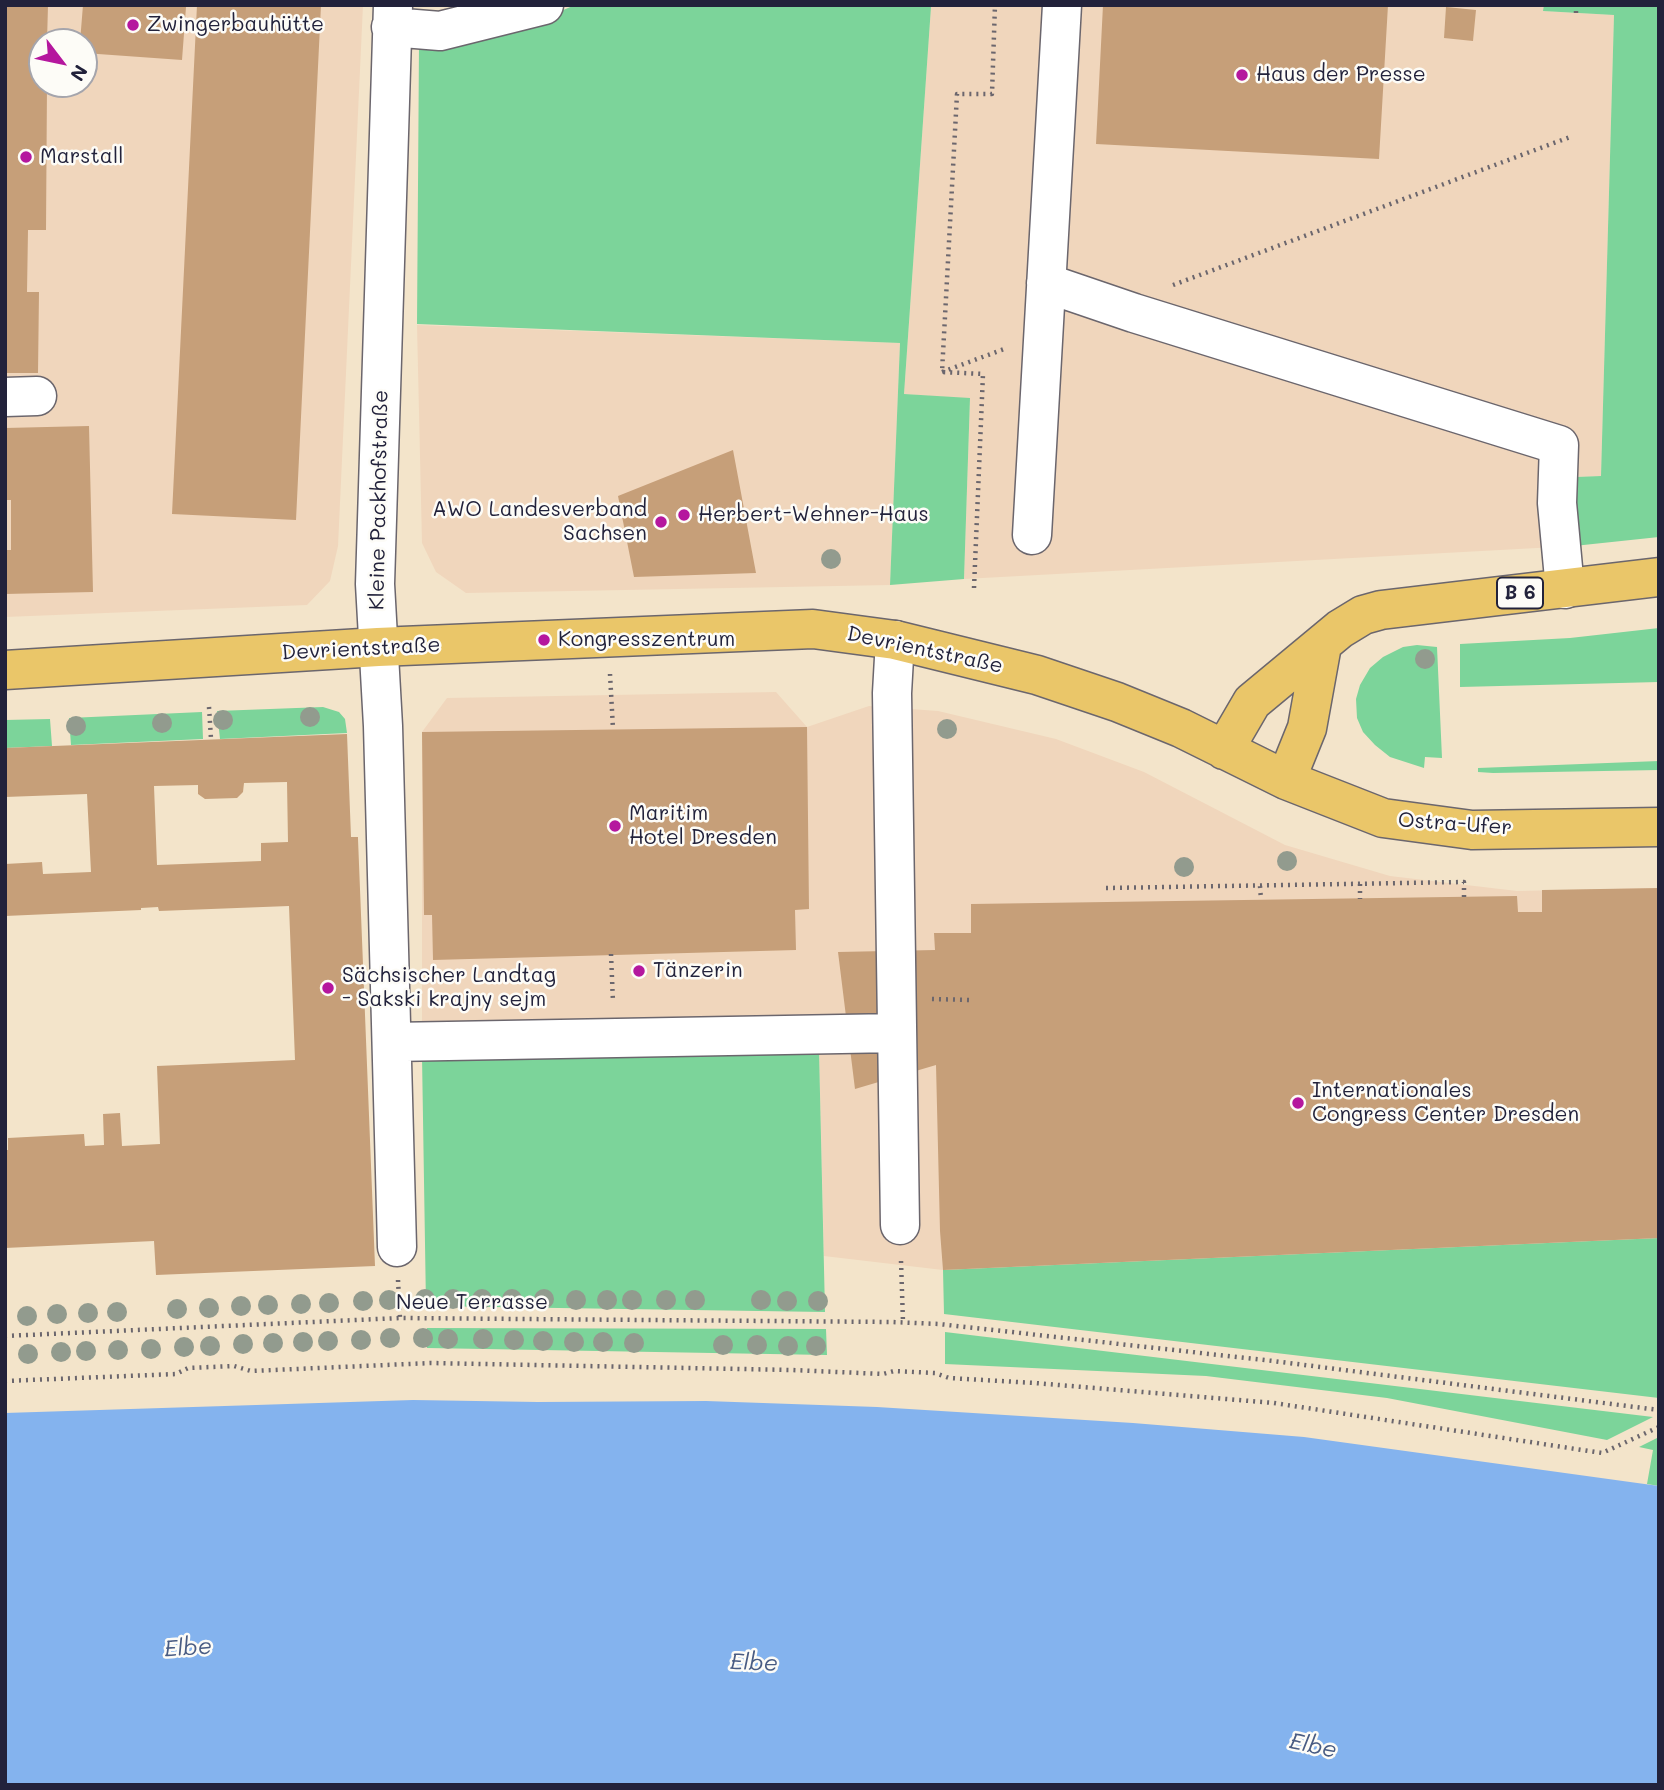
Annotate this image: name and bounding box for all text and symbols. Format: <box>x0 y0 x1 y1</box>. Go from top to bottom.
place label: Zwingerbauhütte <box>147 12 324 38</box>
marker: Zwingerbauhütte <box>125 17 141 33</box>
north arrow <box>28 28 98 98</box>
text: N <box>65 61 94 86</box>
place label: Haus der Presse <box>1256 62 1426 88</box>
marker: Haus der Presse <box>1234 67 1250 83</box>
place label: Marstall <box>40 144 123 170</box>
marker: Marstall <box>18 149 34 165</box>
street label: Kleine Packhofstraße <box>364 390 394 610</box>
place label: AWO Landesverband Sachsen <box>432 497 647 547</box>
place label: Herbert-Wehner-Haus <box>698 502 929 528</box>
marker: Herbert-Wehner-Haus <box>676 507 692 523</box>
marker: AWO Landesverband Sachsen <box>653 514 669 530</box>
road number: B 6 <box>1497 578 1543 608</box>
street label: Devrientstraße <box>845 621 1005 679</box>
place label: Kongresszentrum <box>558 627 735 653</box>
street label: Devrientstraße <box>281 632 441 666</box>
marker: Kongresszentrum <box>536 632 552 648</box>
place label: Maritim Hotel Dresden <box>629 801 777 851</box>
street label: Ostra-Ufer <box>1397 807 1513 841</box>
marker: Maritim Hotel Dresden <box>607 818 623 834</box>
place label: Tänzerin <box>653 958 743 984</box>
place label: Sächsischer Landtag - Sakski krajny sejm <box>342 963 556 1013</box>
marker: Tänzerin <box>631 963 647 979</box>
marker: Sächsischer Landtag - Sakski krajny sejm <box>320 980 336 996</box>
place label: Internationales Congress Center Dresden <box>1312 1078 1579 1128</box>
marker: Internationales Congress Center Dresden <box>1290 1095 1306 1111</box>
street label: Neue Terrasse <box>396 1290 548 1316</box>
water label: Elbe <box>163 1633 213 1663</box>
water label: Elbe <box>730 1648 778 1678</box>
water label: Elbe <box>1287 1728 1339 1764</box>

